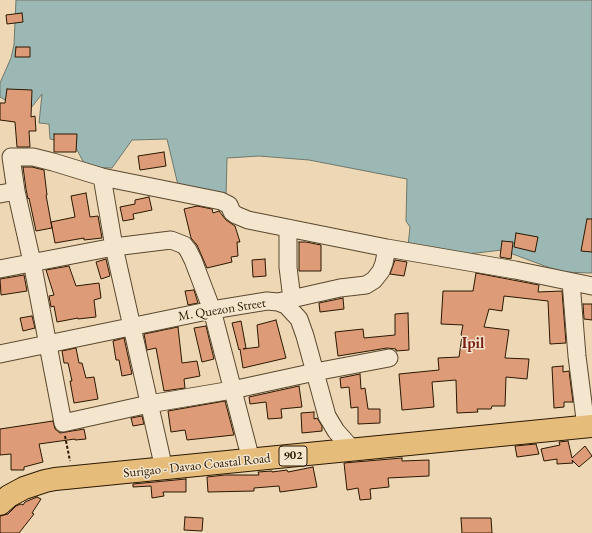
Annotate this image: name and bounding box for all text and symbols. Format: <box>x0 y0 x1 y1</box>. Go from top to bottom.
street label: M. Quezon Street <box>177 295 267 325</box>
district label: Ipil <box>462 335 484 353</box>
road number: 902 <box>279 446 307 466</box>
street label: Surigao - Davao Coastal Road <box>123 451 271 481</box>

